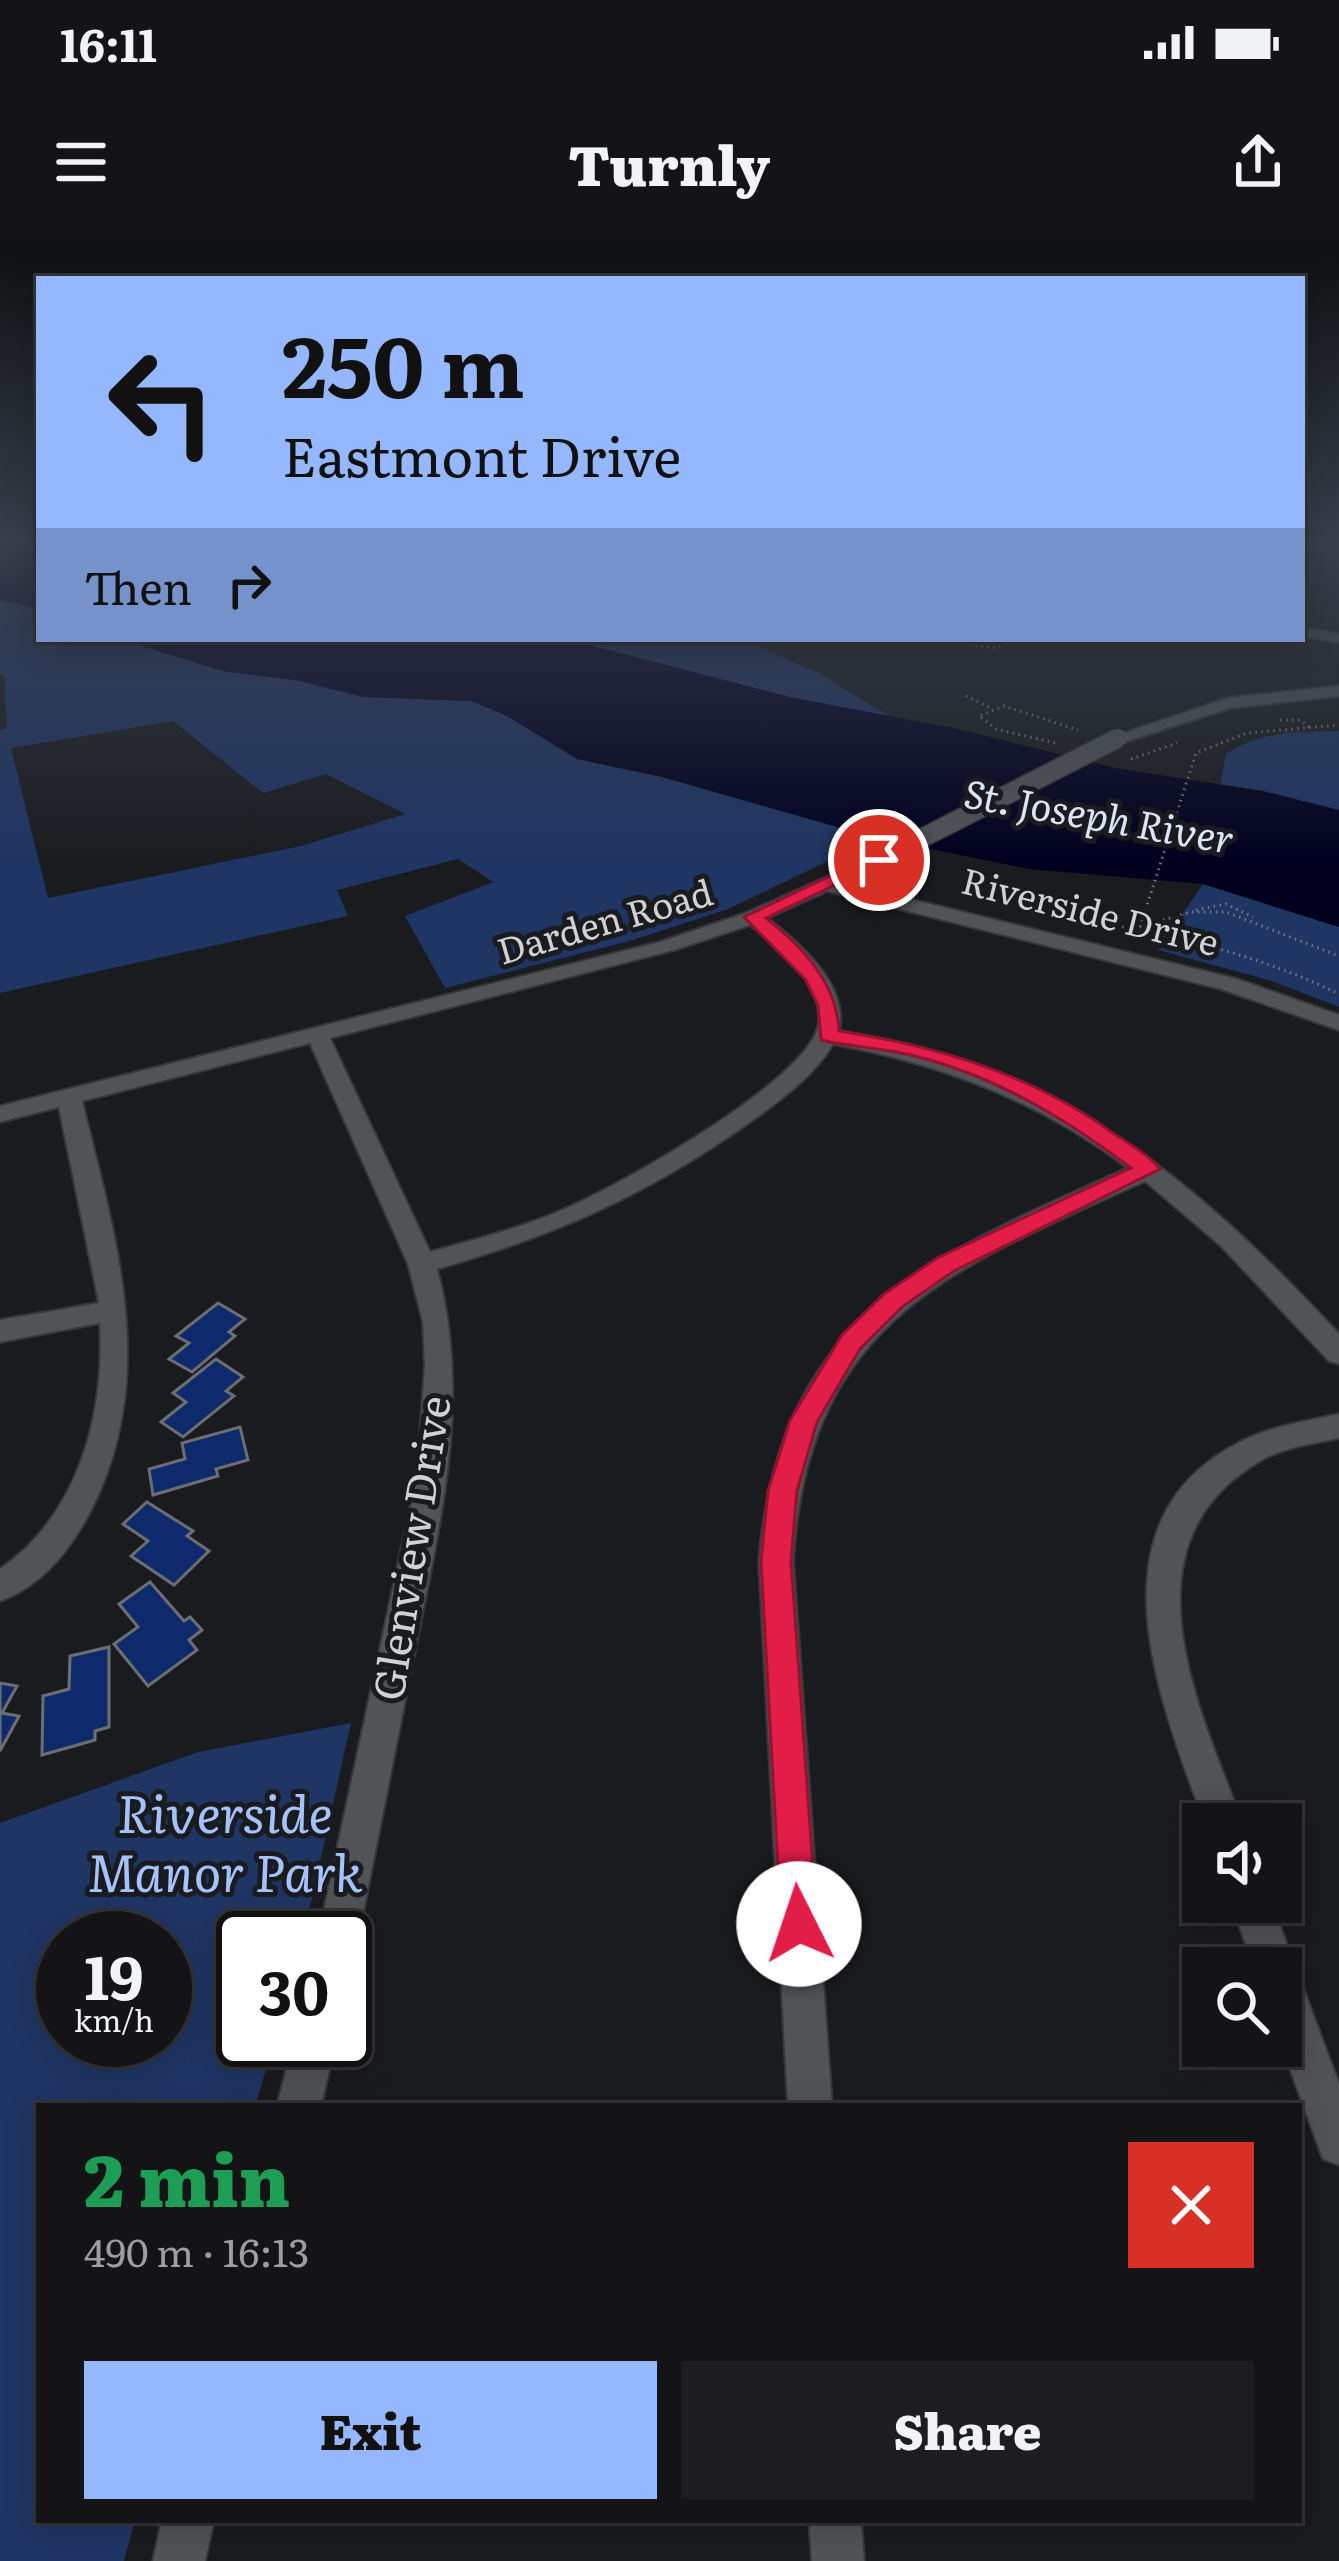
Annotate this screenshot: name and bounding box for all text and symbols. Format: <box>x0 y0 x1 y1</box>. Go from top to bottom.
text: 16:11 <box>60 9 157 76</box>
text: Turnly <box>569 122 770 203</box>
icon: menu <box>48 129 114 195</box>
icon: share <box>1225 129 1291 195</box>
text: 250 m <box>282 299 525 424</box>
icon: left <box>84 324 240 480</box>
text: Eastmont Drive <box>282 413 681 494</box>
text: Then <box>84 552 192 619</box>
icon: right <box>216 552 282 618</box>
water label: St. Joseph River <box>960 762 1239 866</box>
pin <box>828 809 930 911</box>
icon: arrive <box>846 827 912 893</box>
street label: Riverside Drive <box>957 852 1225 967</box>
street label: Darden Road <box>490 864 718 976</box>
street label: Glenview Drive <box>354 1391 464 1704</box>
park label: Riverside Manor Park <box>87 1773 363 1908</box>
map controls <box>1182 1803 1302 2067</box>
button: sound <box>1182 1803 1302 1923</box>
position arrow <box>736 1861 862 1987</box>
speed limit sign: 30 <box>216 1911 372 2067</box>
text: 19 <box>84 1929 144 2018</box>
button: search <box>1182 1947 1302 2067</box>
text: km/h <box>74 1997 154 2041</box>
text: 2 min <box>84 2122 290 2229</box>
button: close <box>1128 2142 1254 2268</box>
text: 490 m · 16:13 <box>84 2221 309 2279</box>
button: Exit <box>84 2361 657 2499</box>
button: Share <box>681 2361 1254 2499</box>

